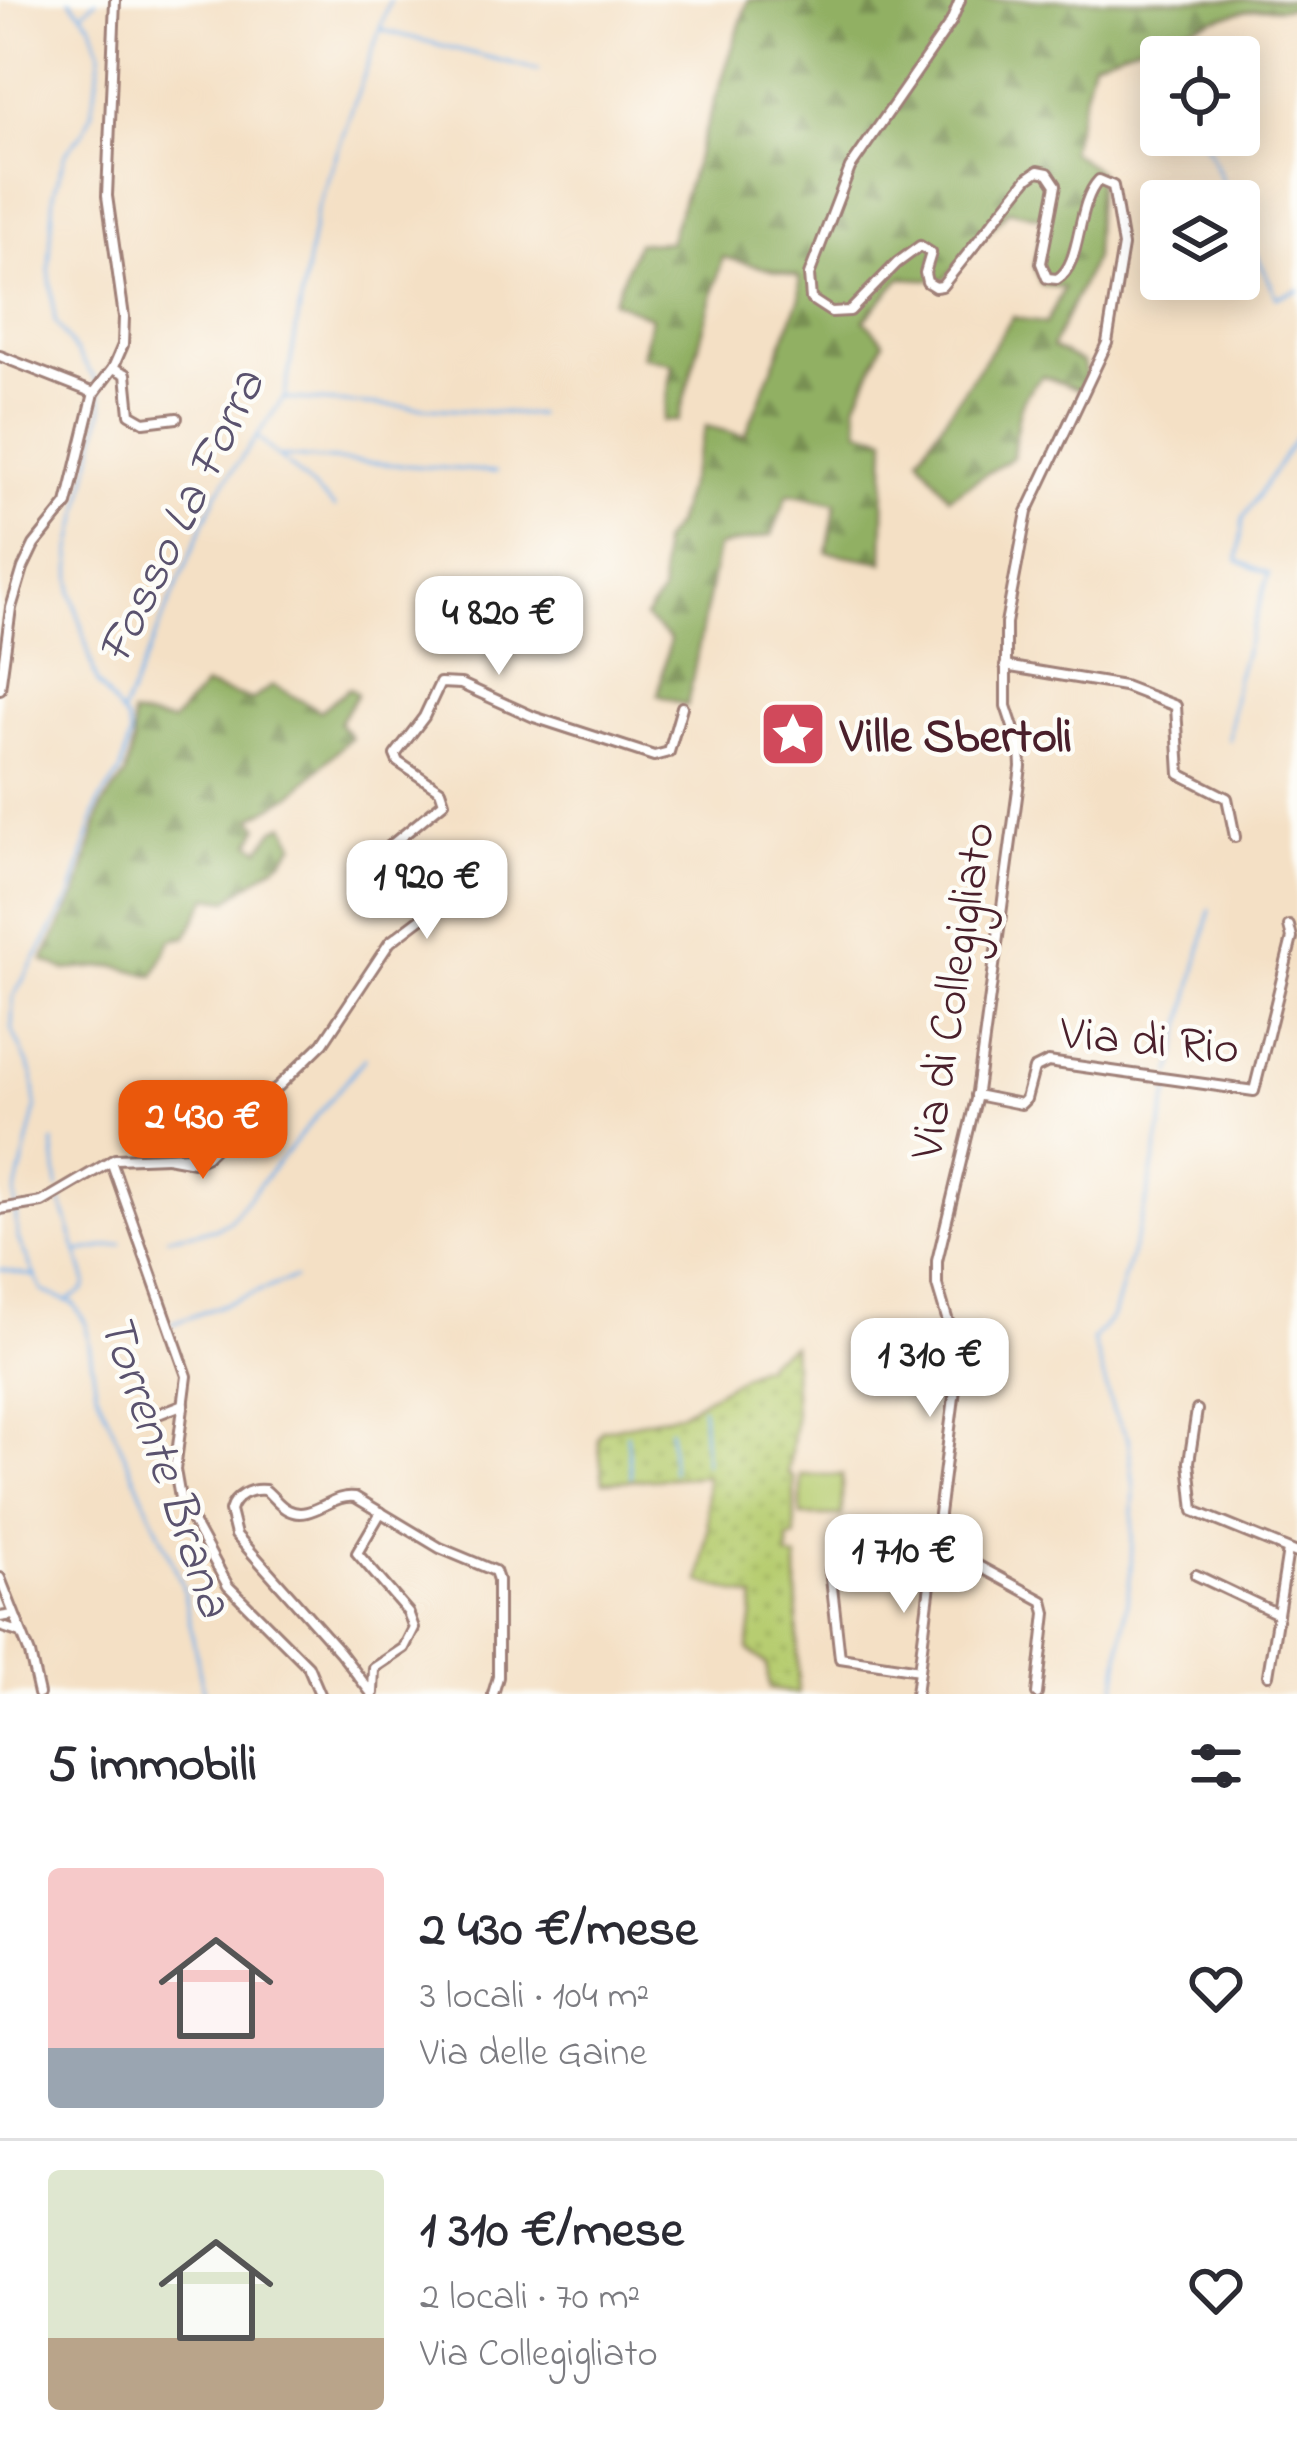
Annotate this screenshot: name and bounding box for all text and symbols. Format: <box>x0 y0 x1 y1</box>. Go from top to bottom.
map controls <box>1140 36 1260 300</box>
button: locate <box>1140 36 1260 156</box>
button: layers <box>1140 180 1260 300</box>
water label: Fosso La Forra <box>79 357 287 678</box>
pin: 4 820 € <box>388 576 610 678</box>
text: 4 820 € <box>442 586 556 643</box>
place icon: Ville Sbertoli <box>758 699 828 769</box>
place label: Ville Sbertoli <box>839 704 1072 774</box>
street label: Via di Collegigliato <box>894 817 1017 1165</box>
pin: 1 920 € <box>316 840 538 942</box>
text: 1 920 € <box>373 850 481 907</box>
street label: Via di Rio <box>1056 1000 1242 1086</box>
pin: 2 430 € <box>92 1080 314 1182</box>
text: 2 430 € <box>145 1090 261 1147</box>
water label: Torrente Brana <box>76 1304 250 1629</box>
pin: 1 310 € <box>819 1318 1041 1420</box>
text: 1 310 € <box>878 1328 982 1385</box>
pin: 1 710 € <box>793 1514 1015 1616</box>
text: 1 710 € <box>852 1524 956 1581</box>
text: 5 immobili <box>48 1729 257 1804</box>
icon: filters <box>1183 1733 1249 1799</box>
text: 2 430 €/mese <box>420 1894 698 1969</box>
icon: home <box>144 1916 288 2060</box>
icon: heart <box>1183 1955 1249 2021</box>
text: 3 locali · 104 m² <box>420 1969 649 2026</box>
text: Via delle Gaine <box>420 2026 647 2083</box>
text: 1 310 €/mese <box>420 2195 684 2270</box>
icon: home <box>144 2218 288 2362</box>
icon: heart <box>1183 2257 1249 2323</box>
text: 2 locali · 70 m² <box>420 2270 640 2327</box>
text: Via Collegigliato <box>420 2327 658 2384</box>

